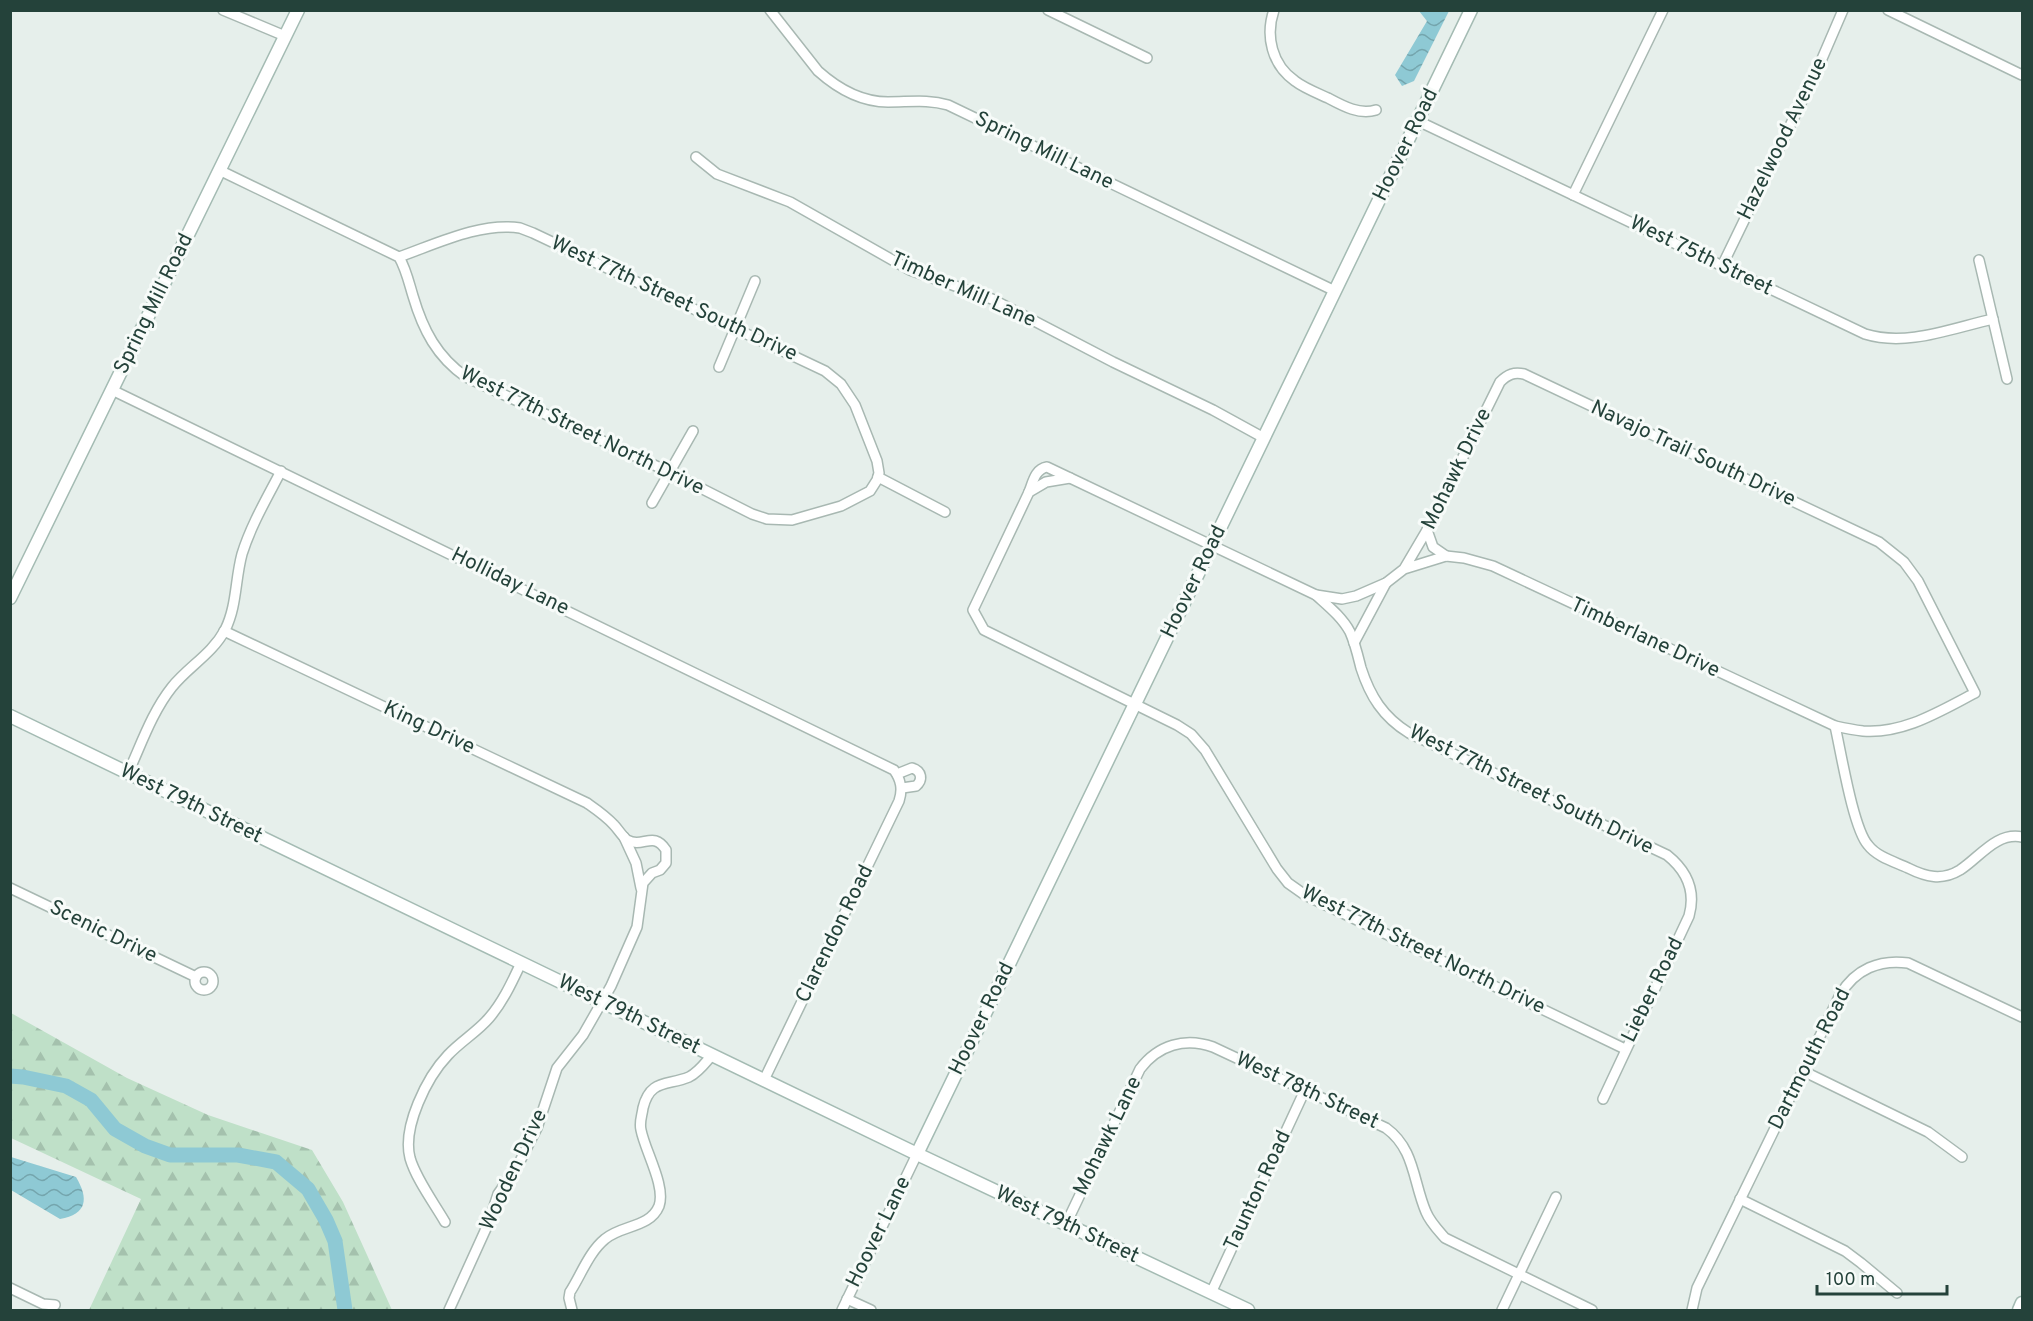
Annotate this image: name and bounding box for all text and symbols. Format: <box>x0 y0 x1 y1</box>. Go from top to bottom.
street label: Hazelwood Avenue <box>1732 53 1834 225</box>
street label: Hoover Road <box>1367 84 1445 206</box>
street label: Spring Mill Lane <box>970 106 1118 196</box>
street label: West 75th Street <box>1625 210 1777 302</box>
street label: Spring Mill Road <box>108 229 200 379</box>
street label: West 77th Street South Drive <box>546 230 802 368</box>
street label: Timber Mill Lane <box>886 246 1040 334</box>
street label: West 77th Street North Drive <box>456 360 708 502</box>
street label: Navajo Trail South Drive <box>1586 395 1800 513</box>
street label: Mohawk Drive <box>1416 404 1498 534</box>
street label: Hoover Road <box>1155 521 1233 643</box>
street label: Holliday Lane <box>446 542 574 622</box>
street label: Timberlane Drive <box>1566 592 1724 684</box>
street label: King Drive <box>379 695 479 761</box>
street label: West 77th Street South Drive <box>1404 719 1658 861</box>
street label: West 79th Street <box>115 758 267 850</box>
street label: Clarendon Road <box>790 860 880 1008</box>
street label: West 77th Street North Drive <box>1297 879 1549 1021</box>
street label: Scenic Drive <box>45 894 161 970</box>
street label: Lieber Road <box>1616 933 1690 1047</box>
street label: Hoover Road <box>943 958 1021 1080</box>
street label: West 79th Street <box>553 969 705 1061</box>
street label: Dartmouth Road <box>1763 984 1857 1134</box>
street label: West 78th Street <box>1231 1046 1383 1136</box>
street label: Mohawk Lane <box>1068 1072 1148 1200</box>
street label: Wooden Drive <box>474 1105 554 1235</box>
street label: Taunton Road <box>1218 1126 1298 1256</box>
street label: Hoover Lane <box>841 1172 917 1292</box>
street label: West 79th Street <box>991 1180 1143 1270</box>
scale bar <box>1817 1258 1948 1296</box>
text: 100 m <box>1826 1269 1875 1292</box>

